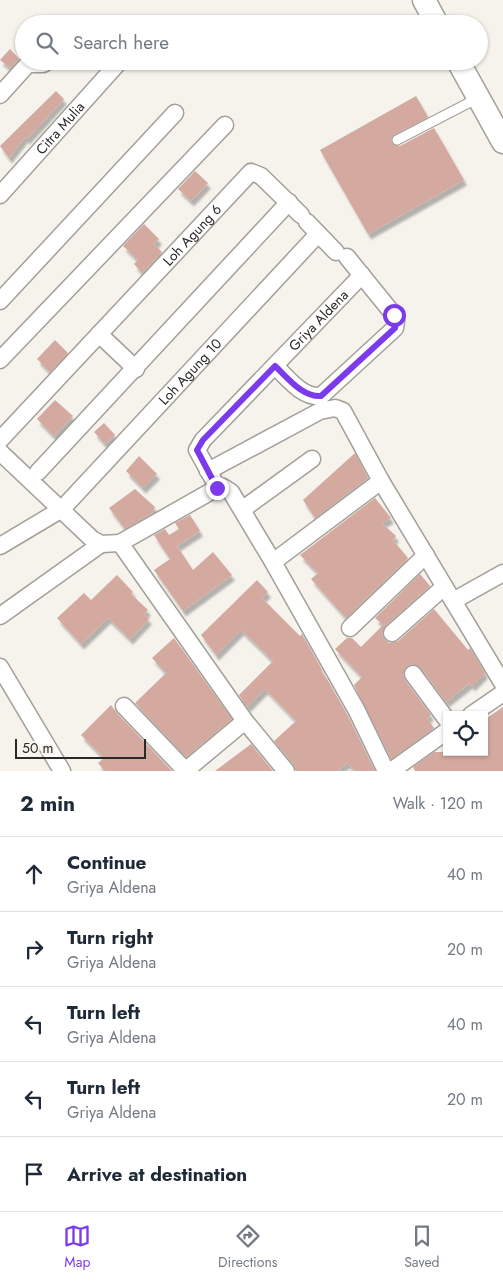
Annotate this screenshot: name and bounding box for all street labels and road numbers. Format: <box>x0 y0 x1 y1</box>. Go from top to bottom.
street label: Citra Mulia <box>31 97 89 159</box>
street label: Loh Agung 6 <box>158 200 226 270</box>
street label: Griya Aldena <box>284 285 353 355</box>
street label: Loh Agung 10 <box>154 334 226 409</box>

